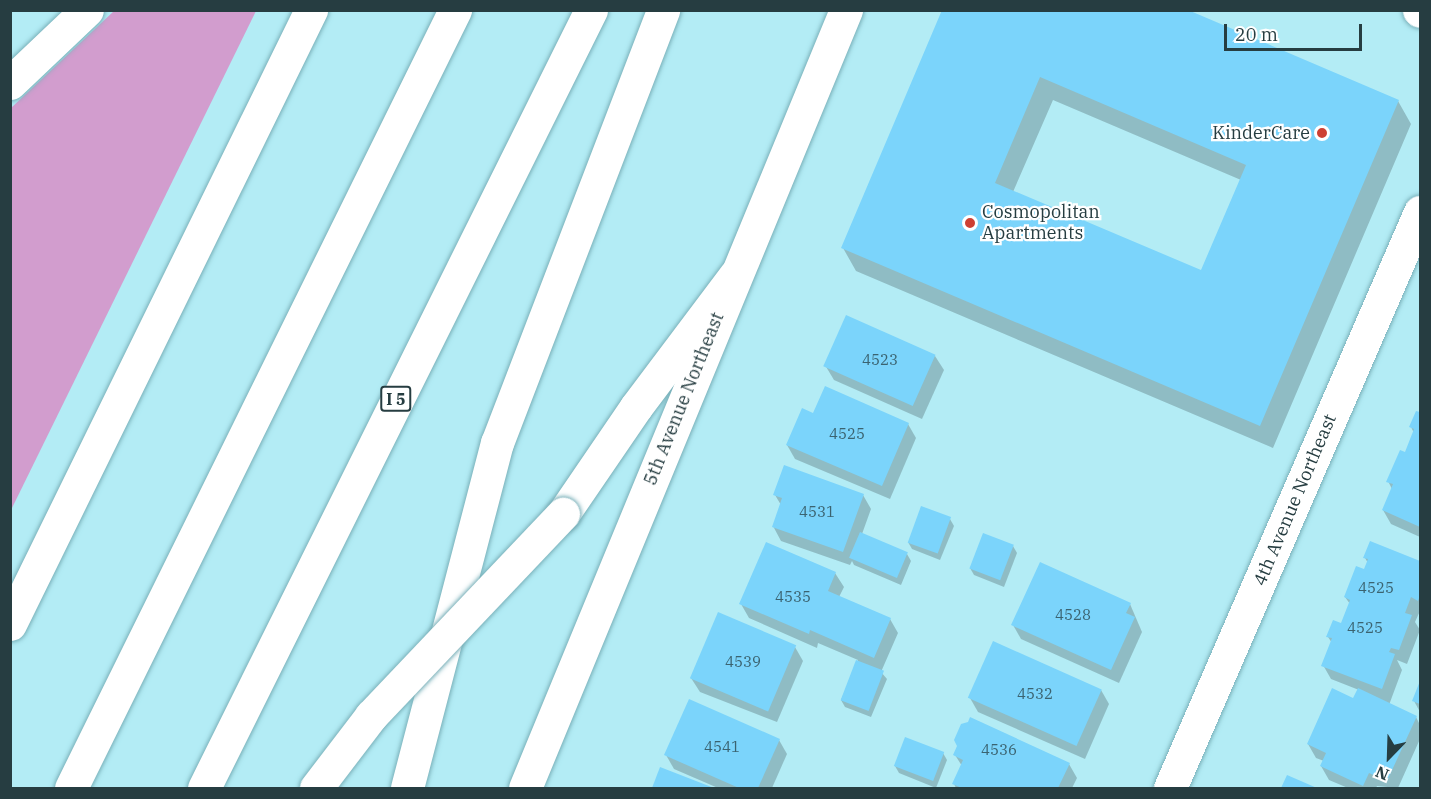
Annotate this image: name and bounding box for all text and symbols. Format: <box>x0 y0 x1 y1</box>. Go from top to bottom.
scale bar <box>1227 12 1365 50</box>
text: 20 m <box>1235 23 1278 46</box>
place label: KinderCare <box>1212 122 1310 144</box>
marker: KinderCare <box>1315 126 1329 140</box>
place label: Cosmopolitan Apartments <box>982 202 1100 244</box>
marker: Cosmopolitan Apartments <box>963 216 977 230</box>
street label: 5th Avenue Northeast <box>639 309 729 489</box>
house number: 4523 <box>862 351 898 369</box>
road number: I 5 <box>380 386 412 412</box>
street label: 4th Avenue Northeast <box>1249 411 1341 589</box>
house number: 4525 <box>829 425 865 443</box>
house number: 4531 <box>799 503 835 521</box>
house number: 4525 <box>1358 579 1394 597</box>
house number: 4535 <box>775 588 811 606</box>
house number: 4528 <box>1055 606 1091 624</box>
house number: 4525 <box>1347 619 1383 637</box>
house number: 4539 <box>725 653 761 671</box>
house number: 4532 <box>1017 685 1053 703</box>
north arrow <box>1359 727 1419 787</box>
house number: 4541 <box>704 738 740 756</box>
house number: 4536 <box>981 741 1017 759</box>
text: N <box>1372 762 1392 785</box>

